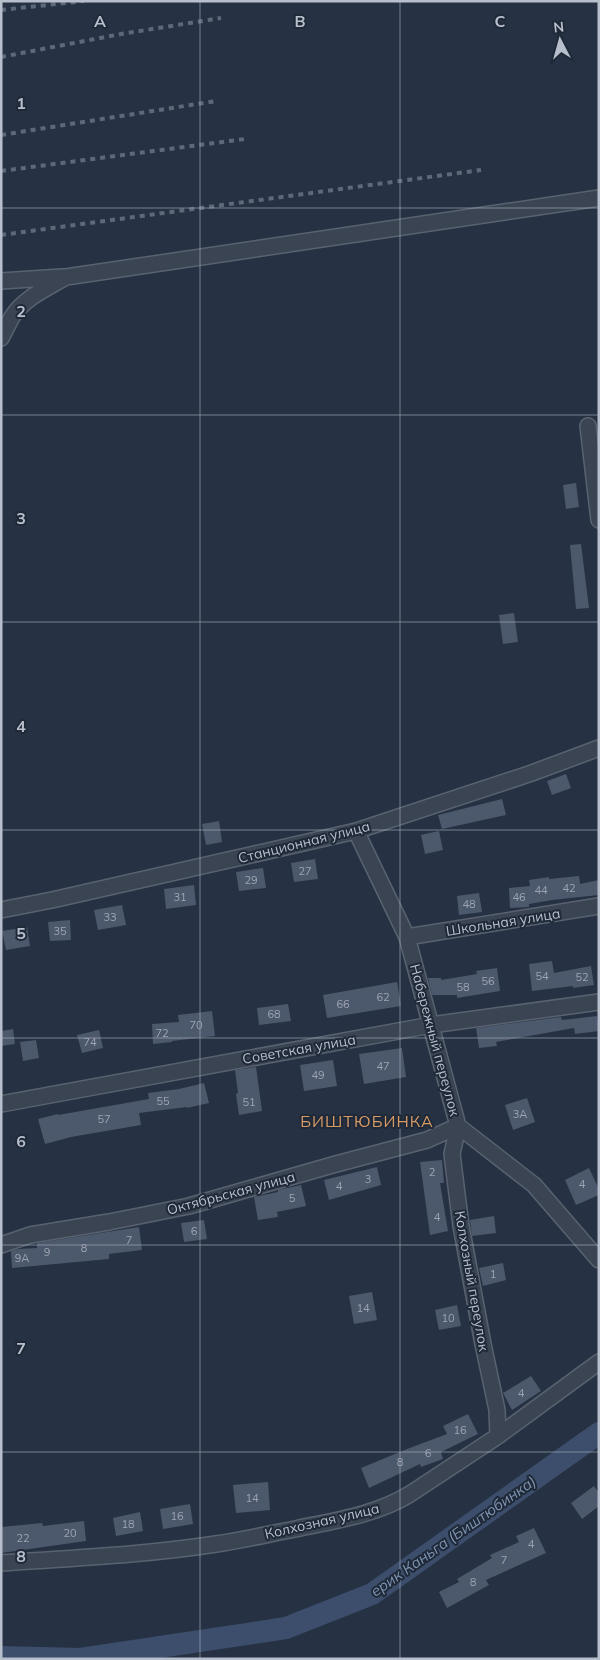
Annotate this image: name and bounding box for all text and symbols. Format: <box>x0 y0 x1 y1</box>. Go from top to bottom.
text: A <box>94 11 106 31</box>
text: B <box>294 11 306 31</box>
text: C <box>495 11 506 31</box>
north arrow <box>535 15 585 65</box>
text: N <box>552 18 565 37</box>
text: 1 <box>16 93 26 113</box>
text: 2 <box>16 301 26 321</box>
text: 3 <box>16 508 26 528</box>
text: 4 <box>16 716 26 736</box>
street label: Станционная улица <box>236 817 372 867</box>
house number: 27 <box>298 864 312 878</box>
house number: 29 <box>244 873 258 887</box>
house number: 42 <box>562 881 576 895</box>
house number: 44 <box>534 883 548 897</box>
house number: 31 <box>173 890 187 904</box>
house number: 46 <box>512 890 526 904</box>
house number: 48 <box>462 897 476 911</box>
street label: Школьная улица <box>444 904 562 940</box>
house number: 33 <box>103 910 117 924</box>
text: 5 <box>16 923 26 943</box>
house number: 35 <box>53 924 67 938</box>
street label: Набережный переулок <box>406 962 464 1119</box>
house number: 54 <box>535 969 549 983</box>
house number: 52 <box>575 970 589 984</box>
house number: 56 <box>481 974 495 988</box>
house number: 58 <box>456 980 470 994</box>
house number: 62 <box>376 990 390 1004</box>
house number: 66 <box>336 997 350 1011</box>
house number: 68 <box>267 1007 281 1021</box>
house number: 70 <box>189 1018 203 1032</box>
house number: 72 <box>155 1026 169 1040</box>
street label: Советская улица <box>241 1030 357 1068</box>
house number: 74 <box>83 1035 97 1049</box>
house number: 47 <box>376 1059 390 1073</box>
house number: 49 <box>311 1068 325 1082</box>
house number: 55 <box>156 1094 170 1108</box>
house number: 51 <box>242 1095 256 1109</box>
house number: 3А <box>513 1107 527 1121</box>
district label: БИШТЮБИНКА <box>300 1111 434 1131</box>
house number: 57 <box>97 1112 111 1126</box>
text: 6 <box>16 1131 26 1151</box>
house number: 2 <box>429 1165 436 1179</box>
street label: Октябрьская улица <box>165 1167 297 1219</box>
house number: 3 <box>365 1172 371 1186</box>
house number: 4 <box>579 1177 586 1191</box>
house number: 4 <box>336 1179 343 1193</box>
house number: 5 <box>289 1191 296 1205</box>
street label: Колхозный переулок <box>451 1209 493 1353</box>
house number: 4 <box>434 1210 441 1224</box>
house number: 6 <box>191 1224 198 1238</box>
house number: 7 <box>126 1233 132 1247</box>
house number: 8 <box>81 1241 88 1255</box>
house number: 9 <box>44 1245 50 1259</box>
house number: 9А <box>15 1251 29 1265</box>
house number: 1 <box>490 1267 496 1281</box>
house number: 14 <box>356 1301 370 1315</box>
house number: 10 <box>441 1311 455 1325</box>
text: 7 <box>16 1338 26 1358</box>
house number: 4 <box>518 1386 525 1400</box>
house number: 16 <box>453 1423 467 1437</box>
house number: 6 <box>425 1446 432 1460</box>
house number: 8 <box>397 1455 404 1469</box>
water label: ерик Каньга (Биштюбинка) <box>367 1472 539 1600</box>
house number: 14 <box>245 1491 259 1505</box>
street label: Колхозная улица <box>263 1499 381 1543</box>
house number: 16 <box>170 1509 184 1523</box>
house number: 18 <box>121 1517 135 1531</box>
house number: 20 <box>63 1526 77 1540</box>
house number: 22 <box>16 1531 30 1545</box>
house number: 4 <box>528 1537 535 1551</box>
text: 8 <box>16 1546 26 1566</box>
house number: 7 <box>501 1553 507 1567</box>
house number: 8 <box>470 1575 477 1589</box>

